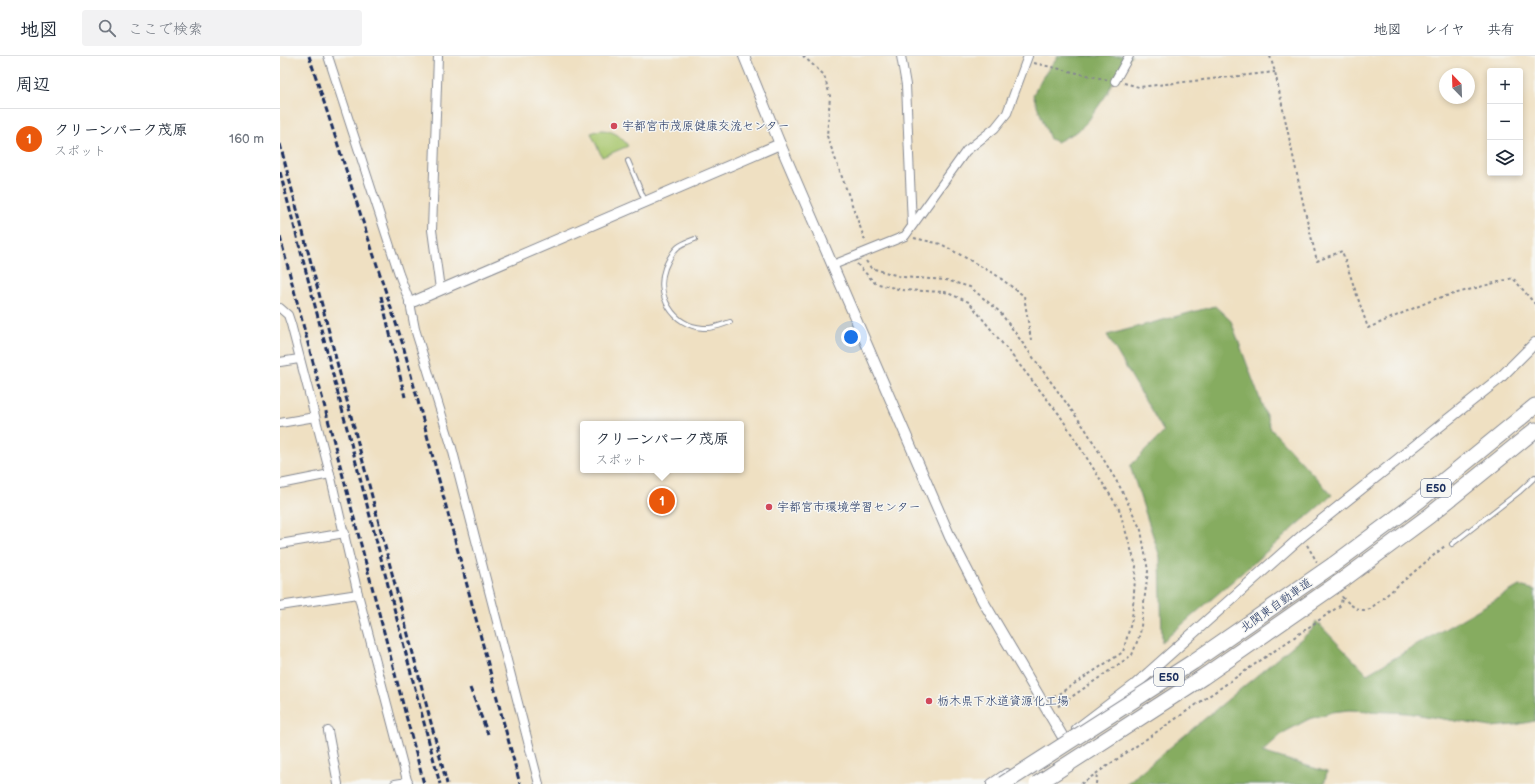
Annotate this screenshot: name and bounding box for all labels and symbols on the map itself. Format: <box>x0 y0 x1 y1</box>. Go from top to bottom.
north arrow <box>1439 68 1475 104</box>
place label: 宇都宮市茂原健康交流センター <box>622 119 790 134</box>
marker: 宇都宮市茂原健康交流センター <box>609 121 619 131</box>
your location <box>841 327 861 347</box>
road number: E50 <box>1421 479 1451 497</box>
pin: 1 <box>649 486 675 516</box>
place label: 宇都宮市環境学習センター <box>777 500 921 515</box>
marker: 宇都宮市環境学習センター <box>764 502 774 512</box>
street label: 北関東自動車道 <box>1238 575 1315 636</box>
road number: E50 <box>1154 668 1184 686</box>
place label: 栃木県下水道資源化工場 <box>937 694 1069 709</box>
marker: 栃木県下水道資源化工場 <box>924 696 934 706</box>

